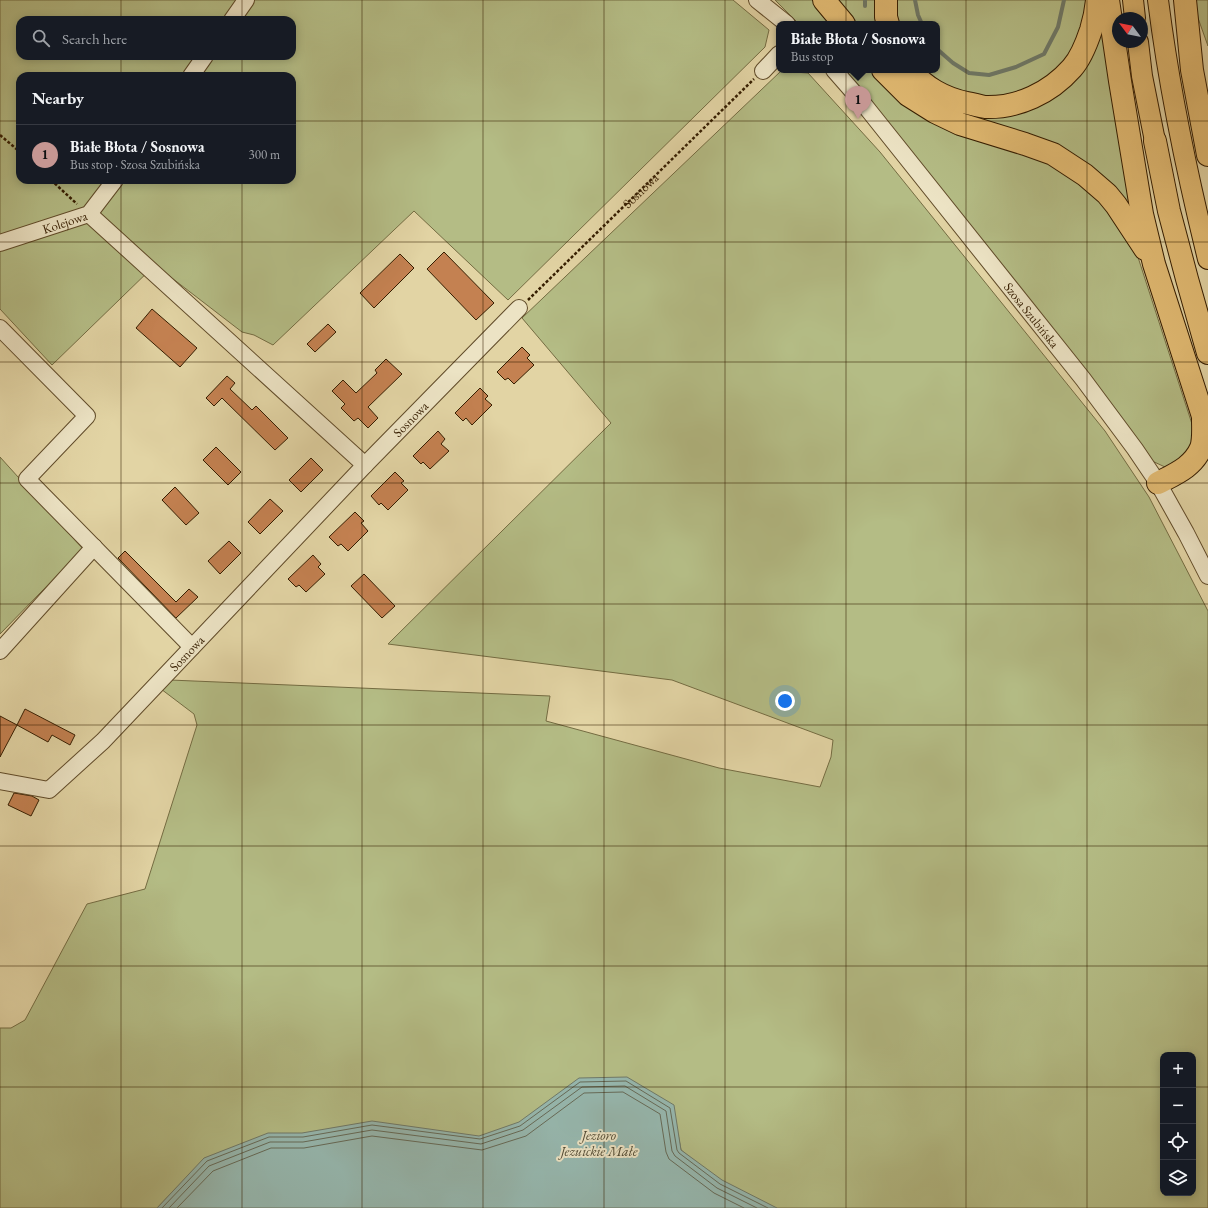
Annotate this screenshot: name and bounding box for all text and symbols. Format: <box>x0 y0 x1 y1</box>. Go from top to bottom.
north arrow <box>1112 12 1148 48</box>
search box <box>16 16 296 60</box>
popup <box>776 21 940 73</box>
icon: search <box>30 27 52 49</box>
text: Search here <box>62 29 127 48</box>
text: Białe Błota / Sosnowa <box>791 29 925 48</box>
text: Bus stop <box>791 48 834 65</box>
pin: 1 <box>845 86 871 119</box>
text: Nearby <box>32 87 84 109</box>
text: Białe Błota / Sosnowa <box>70 137 204 156</box>
text: 1 <box>42 146 48 163</box>
text: 300 m <box>249 146 280 163</box>
text: Bus stop · Szosa Szubińska <box>70 156 200 173</box>
street label: Sosnowa <box>619 168 662 212</box>
street label: Kolejowa <box>40 206 90 237</box>
street label: Szosa Szubińska <box>1001 279 1064 352</box>
street label: Sosnowa <box>389 397 432 440</box>
street label: Sosnowa <box>165 631 208 675</box>
your location <box>775 691 795 711</box>
map controls <box>1160 1052 1196 1196</box>
button: + <box>1160 1052 1196 1088</box>
button: − <box>1160 1088 1196 1124</box>
button: locate <box>1160 1124 1196 1160</box>
water label: Jezioro Jezuickie Małe <box>558 1126 638 1160</box>
button: layers <box>1160 1160 1196 1196</box>

